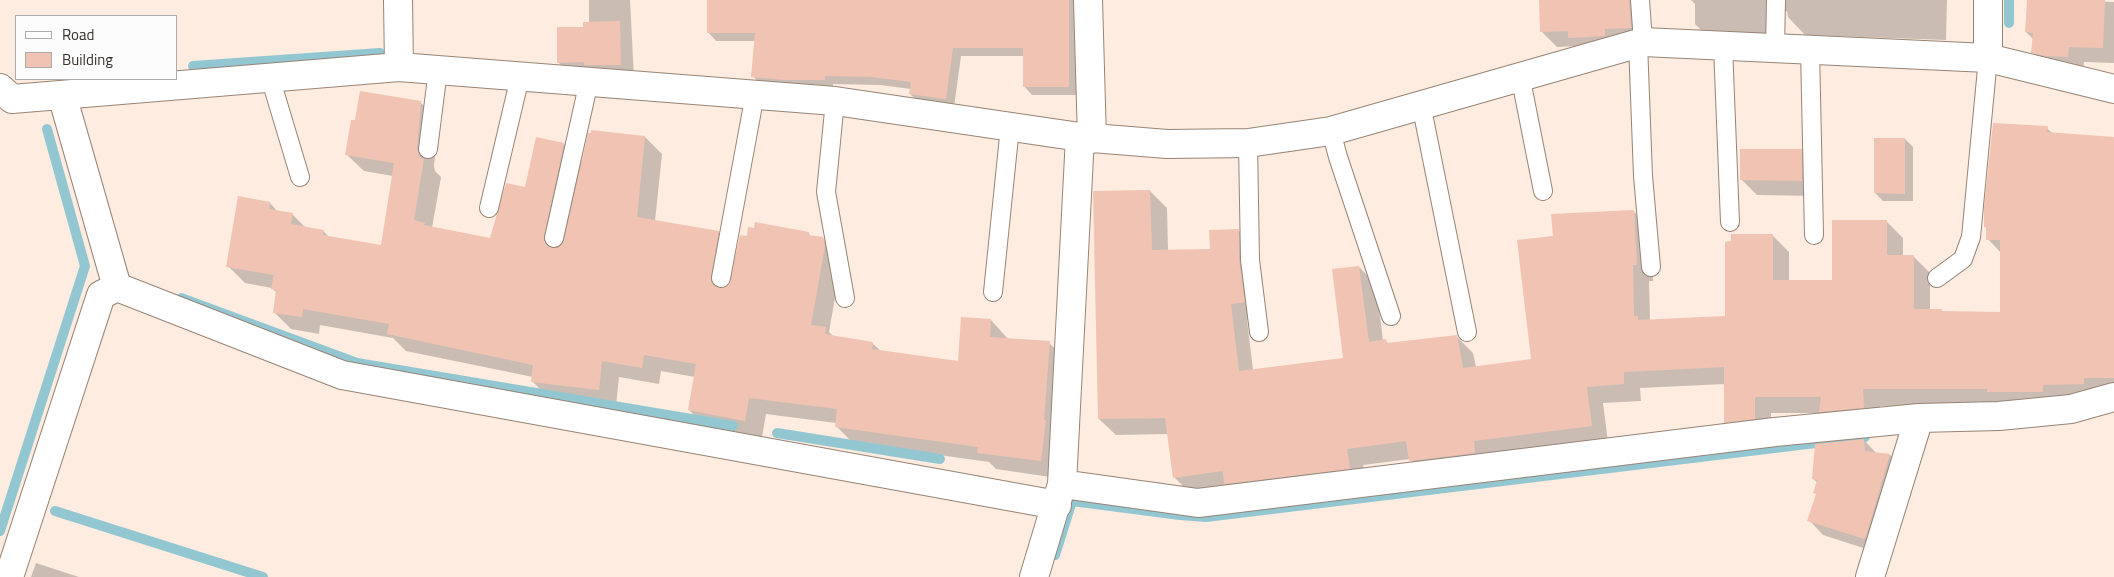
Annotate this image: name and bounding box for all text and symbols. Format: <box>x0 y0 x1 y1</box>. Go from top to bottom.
legend <box>15 15 178 80</box>
text: Road <box>62 23 94 46</box>
text: Building <box>62 48 113 71</box>

